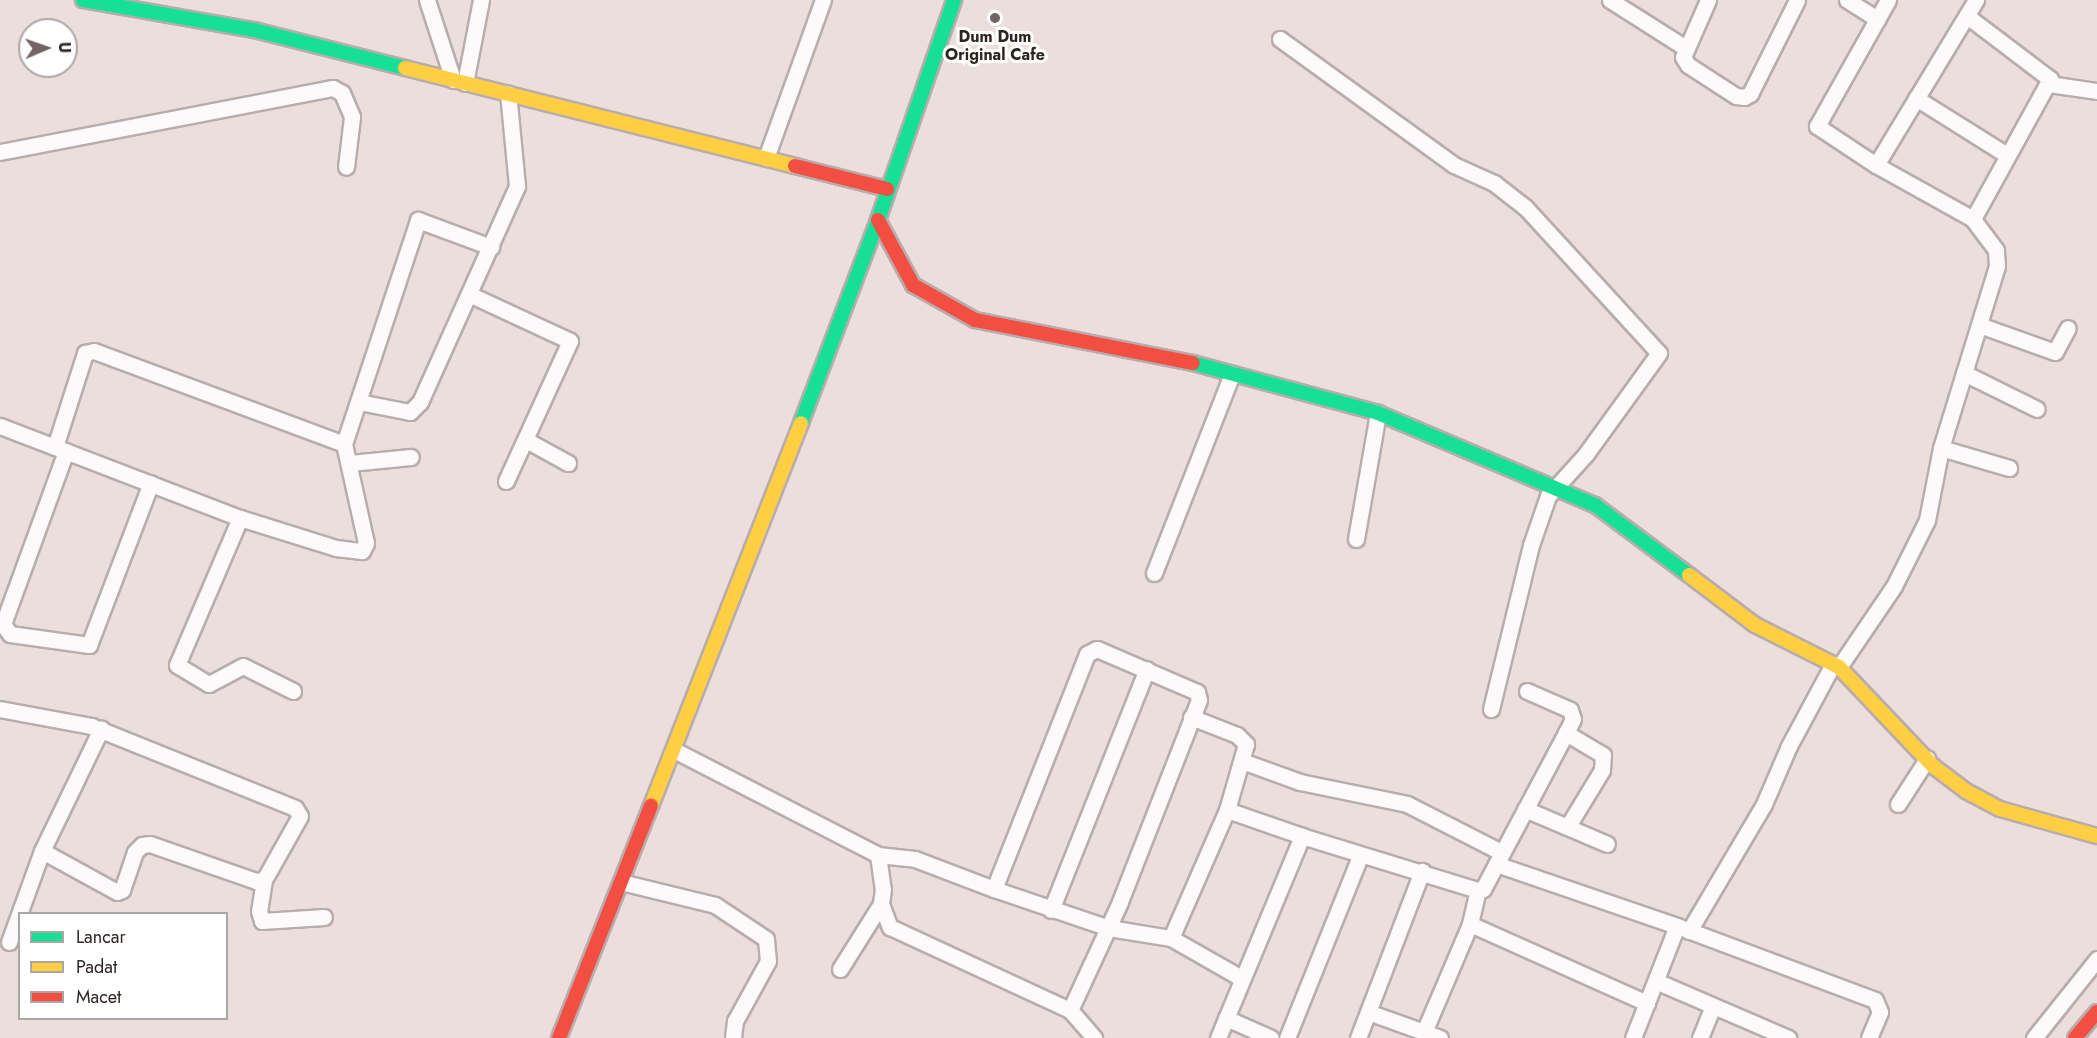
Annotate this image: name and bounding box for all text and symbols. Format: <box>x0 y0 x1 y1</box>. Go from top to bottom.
marker: Dum Dum Original Cafe <box>988 11 1002 25</box>
north arrow <box>18 18 78 78</box>
place label: Dum Dum Original Cafe <box>945 27 1045 65</box>
text: U <box>53 41 76 53</box>
legend <box>18 912 228 1020</box>
text: Lancar <box>76 924 126 950</box>
text: Padat <box>76 954 117 980</box>
text: Macet <box>76 984 121 1010</box>

